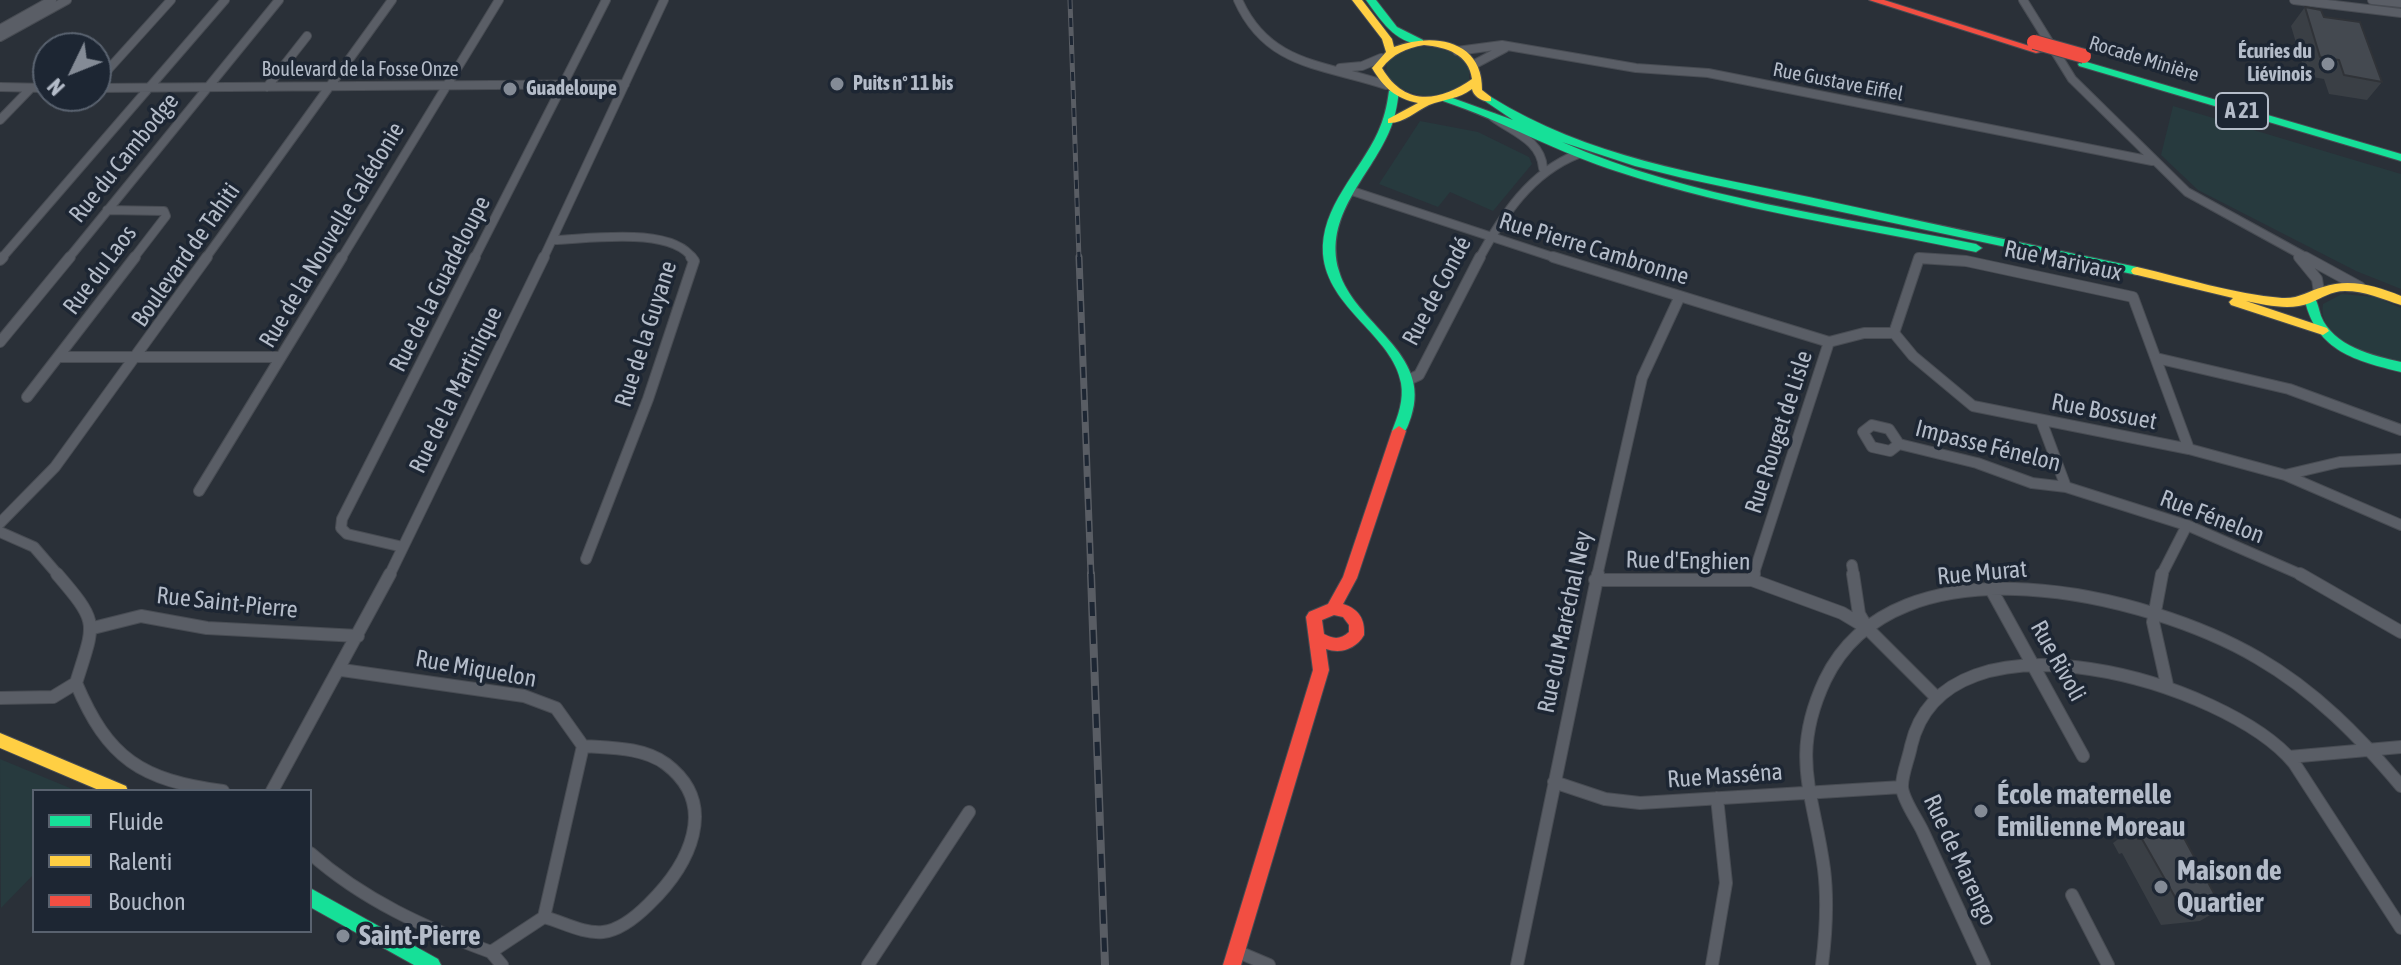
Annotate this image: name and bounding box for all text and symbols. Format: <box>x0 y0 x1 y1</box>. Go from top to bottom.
street label: Rocade Minière <box>2086 31 2202 87</box>
north arrow <box>32 32 112 112</box>
place label: Écuries du Liévinois <box>2238 40 2312 87</box>
marker: Écuries du Liévinois <box>2319 55 2337 73</box>
street label: Boulevard de la Fosse Onze <box>261 58 459 82</box>
street label: Rue Gustave Eiffel <box>1771 58 1905 106</box>
place label: Puits n° 11 bis <box>853 72 953 96</box>
text: N <box>42 73 70 101</box>
marker: Puits n° 11 bis <box>828 75 846 93</box>
place label: Guadeloupe <box>526 77 617 101</box>
marker: Guadeloupe <box>501 80 519 98</box>
street label: Rue du Cambodge <box>63 88 185 228</box>
road number: A 21 <box>2216 93 2268 129</box>
street label: Rue de la Nouvelle Calédonie <box>253 117 411 353</box>
street label: Boulevard de Tahiti <box>126 178 246 332</box>
street label: Rue de la Guadeloupe <box>383 191 497 377</box>
street label: Rue Pierre Cambronne <box>1496 206 1692 292</box>
street label: Rue du Laos <box>57 220 143 320</box>
street label: Rue de Condé <box>1396 232 1478 350</box>
street label: Rue Marivaux <box>2001 234 2125 288</box>
street label: Rue de la Guyane <box>609 257 683 411</box>
street label: Rue de la Martinique <box>403 302 509 478</box>
street label: Rue Rouget de Lisle <box>1739 347 1819 517</box>
street label: Rue Bossuet <box>2049 388 2159 436</box>
street label: Impasse Fénelon <box>1912 414 2064 478</box>
street label: Rue Fénelon <box>2156 484 2268 550</box>
street label: Rue du Maréchal Ney <box>1532 528 1598 716</box>
street label: Rue d'Enghien <box>1625 546 1751 576</box>
street label: Rue Murat <box>1936 555 2028 591</box>
street label: Rue Saint-Pierre <box>155 581 299 625</box>
street label: Rue Rivoli <box>2024 615 2092 707</box>
street label: Rue Miquelon <box>413 644 539 694</box>
street label: Rue Masséna <box>1666 758 1784 794</box>
place label: École maternelle Emilienne Moreau <box>1997 778 2185 844</box>
legend <box>32 789 312 933</box>
street label: Rue de Marengo <box>1917 790 2003 930</box>
marker: École maternelle Emilienne Moreau <box>1972 802 1990 820</box>
text: Fluide <box>108 808 163 835</box>
text: Ralenti <box>108 848 172 875</box>
place label: Maison de Quartier <box>2177 854 2282 920</box>
marker: Maison de Quartier <box>2152 878 2170 896</box>
text: Bouchon <box>108 888 186 915</box>
place label: Saint-Pierre <box>359 919 481 953</box>
marker: Saint-Pierre <box>334 927 352 945</box>

